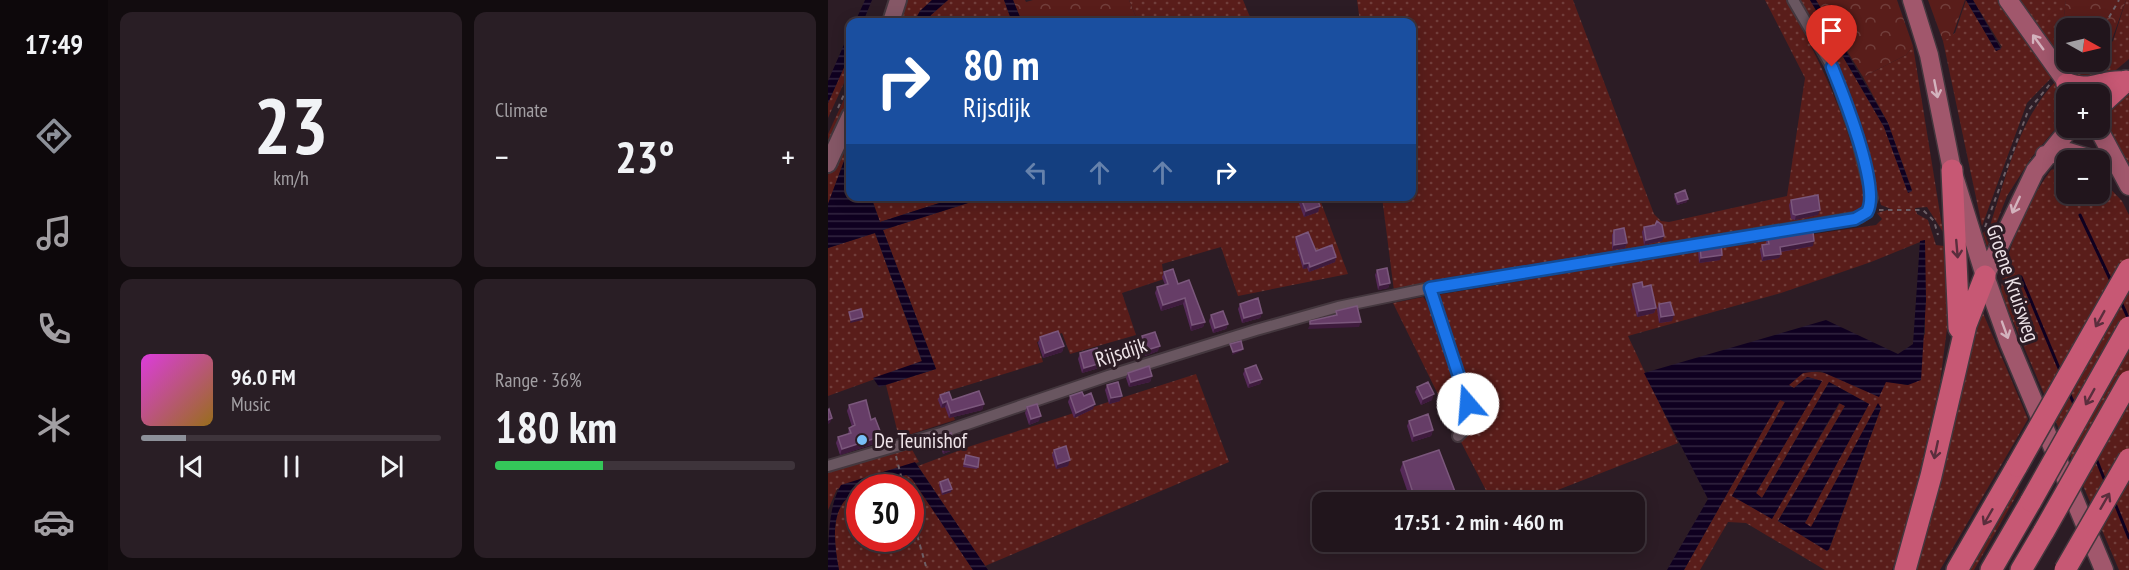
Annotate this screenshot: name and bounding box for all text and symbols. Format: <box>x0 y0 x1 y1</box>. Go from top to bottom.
pin <box>1806 5 1857 67</box>
icon: arrive <box>1815 14 1848 47</box>
north arrow <box>2056 18 2110 72</box>
map controls <box>2056 18 2110 204</box>
text: 17:49 <box>25 27 83 61</box>
one-way arrow <box>2032 34 2044 50</box>
text: 80 m <box>963 37 1040 92</box>
icon: right <box>864 42 942 120</box>
text: 23 <box>254 75 328 176</box>
one-way arrow <box>1931 79 1942 98</box>
button: + <box>2056 84 2110 138</box>
text: Rijsdijk <box>963 90 1031 124</box>
text: Climate <box>495 97 548 123</box>
icon: directions <box>33 115 75 157</box>
text: 23° <box>615 127 675 185</box>
text: − <box>495 135 509 178</box>
text: + <box>781 135 795 178</box>
button: − <box>2056 150 2110 204</box>
icon: left <box>1020 156 1053 189</box>
icon: ahead <box>1083 156 1116 189</box>
icon: ahead <box>1146 156 1179 189</box>
icon: right <box>1209 156 1242 189</box>
text: km/h <box>273 165 309 191</box>
one-way arrow <box>2010 196 2022 214</box>
icon: music <box>33 212 75 254</box>
street label: Groene Kruisweg <box>1980 221 2046 345</box>
one-way arrow <box>1952 238 1963 258</box>
icon: phone <box>33 308 75 350</box>
one-way arrow <box>2094 310 2105 328</box>
one-way arrow <box>2000 321 2011 339</box>
street label: Rijsdijk <box>1092 331 1150 373</box>
text: 96.0 FM <box>231 363 296 391</box>
text: Range · 36% <box>495 367 582 393</box>
position arrow <box>1436 372 1500 436</box>
one-way arrow <box>2084 388 2096 405</box>
text: Music <box>231 391 271 417</box>
text: 180 km <box>495 397 617 455</box>
icon: climate <box>33 404 75 446</box>
place label: De Teunishof <box>874 427 968 454</box>
marker: De Teunishof <box>855 433 869 447</box>
one-way arrow <box>1930 440 1942 459</box>
icon: previous <box>175 450 208 483</box>
icon: pause <box>275 450 308 483</box>
icon: next <box>375 450 408 483</box>
speed limit sign: 30 <box>846 474 924 552</box>
one-way arrow <box>2099 493 2111 510</box>
icon: car <box>33 501 75 543</box>
one-way arrow <box>1982 507 1993 525</box>
text: 17:51 · 2 min · 460 m <box>1393 508 1564 536</box>

